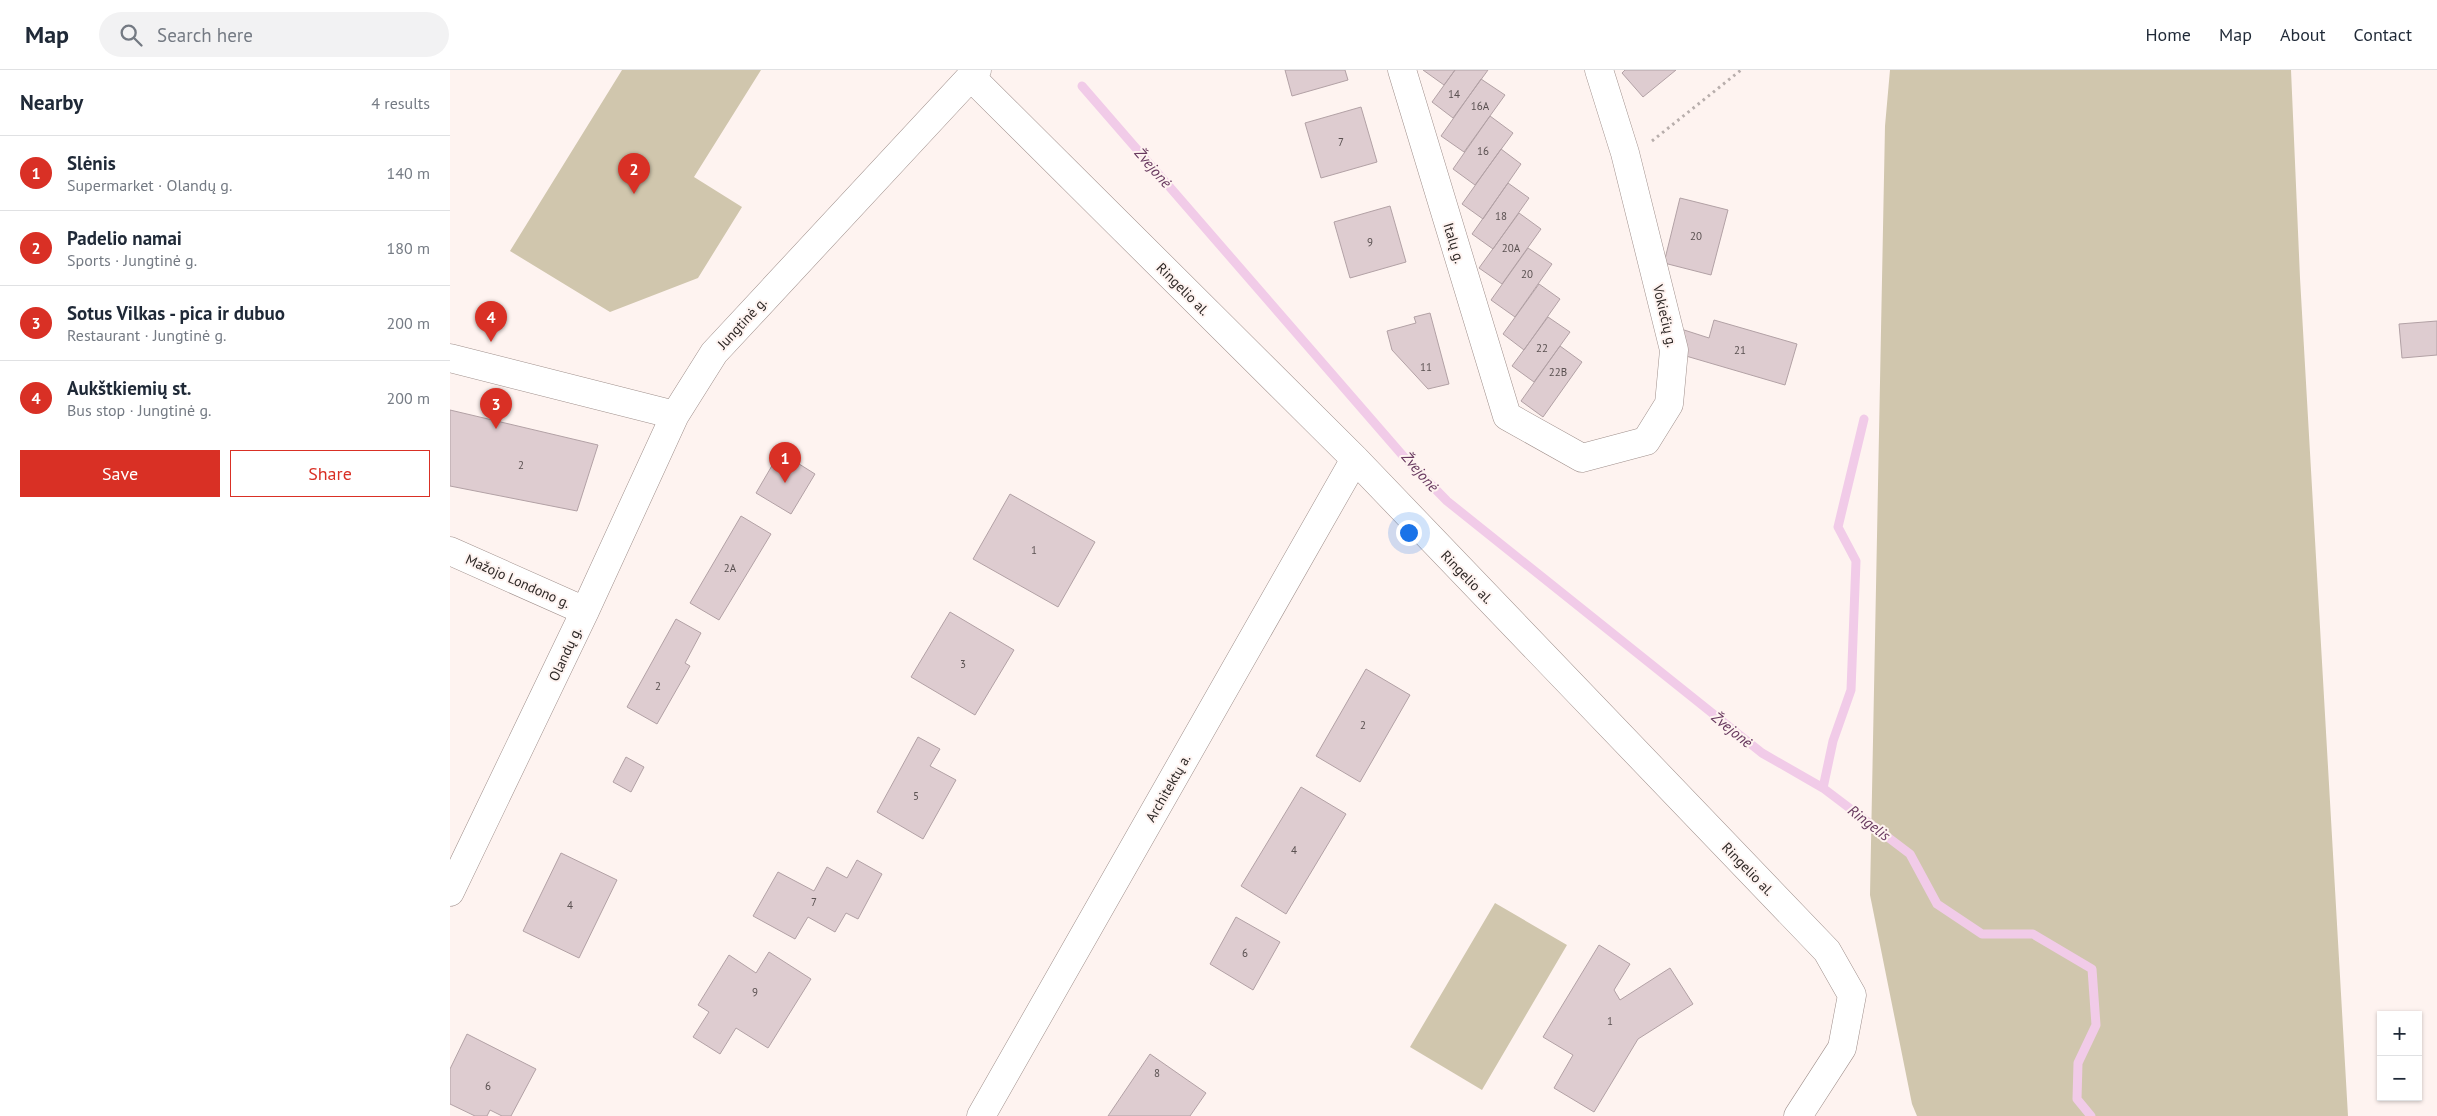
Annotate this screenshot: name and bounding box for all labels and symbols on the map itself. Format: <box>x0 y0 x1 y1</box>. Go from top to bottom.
house number: 14 <box>1448 87 1460 101</box>
house number: 16A <box>1471 99 1490 113</box>
house number: 7 <box>1338 135 1344 149</box>
water label: Žvejonė <box>1130 143 1176 192</box>
house number: 16 <box>1477 144 1489 158</box>
pin: 2 <box>618 153 650 194</box>
house number: 18 <box>1495 209 1507 223</box>
street label: Italų g. <box>1439 220 1469 266</box>
house number: 20 <box>1690 229 1702 243</box>
house number: 9 <box>1367 235 1373 249</box>
house number: 20A <box>1502 241 1521 255</box>
street label: Ringelio al. <box>1153 259 1213 319</box>
house number: 20 <box>1521 267 1533 281</box>
street label: Vokiečių g. <box>1649 282 1681 349</box>
street label: Jungtinė g. <box>713 293 771 353</box>
pin: 4 <box>475 301 507 342</box>
house number: 22 <box>1536 341 1548 355</box>
house number: 21 <box>1734 343 1746 357</box>
house number: 11 <box>1420 360 1432 374</box>
house number: 22B <box>1549 365 1567 379</box>
pin: 3 <box>480 388 512 429</box>
pin: 1 <box>769 442 801 483</box>
water label: Žvejonė <box>1397 447 1443 496</box>
house number: 2 <box>518 458 524 472</box>
your location <box>1396 520 1422 546</box>
house number: 1 <box>1031 543 1037 557</box>
street label: Ringelio al. <box>1437 546 1497 608</box>
street label: Mažojo Londono g. <box>463 550 573 612</box>
house number: 2A <box>724 561 737 575</box>
street label: Olandų g. <box>545 624 585 684</box>
house number: 3 <box>960 657 966 671</box>
house number: 2 <box>655 679 661 693</box>
water label: Žvejonė <box>1707 707 1757 752</box>
house number: 2 <box>1360 718 1366 732</box>
street label: Architektų a. <box>1141 751 1195 825</box>
house number: 5 <box>913 789 919 803</box>
water label: Ringelis <box>1844 800 1894 845</box>
street label: Ringelio al. <box>1718 838 1778 900</box>
house number: 4 <box>1291 843 1297 857</box>
house number: 7 <box>811 895 817 909</box>
house number: 4 <box>567 898 573 912</box>
house number: 6 <box>1242 946 1248 960</box>
house number: 9 <box>752 985 758 999</box>
house number: 1 <box>1607 1014 1613 1028</box>
house number: 8 <box>1154 1066 1160 1080</box>
house number: 6 <box>485 1079 491 1093</box>

